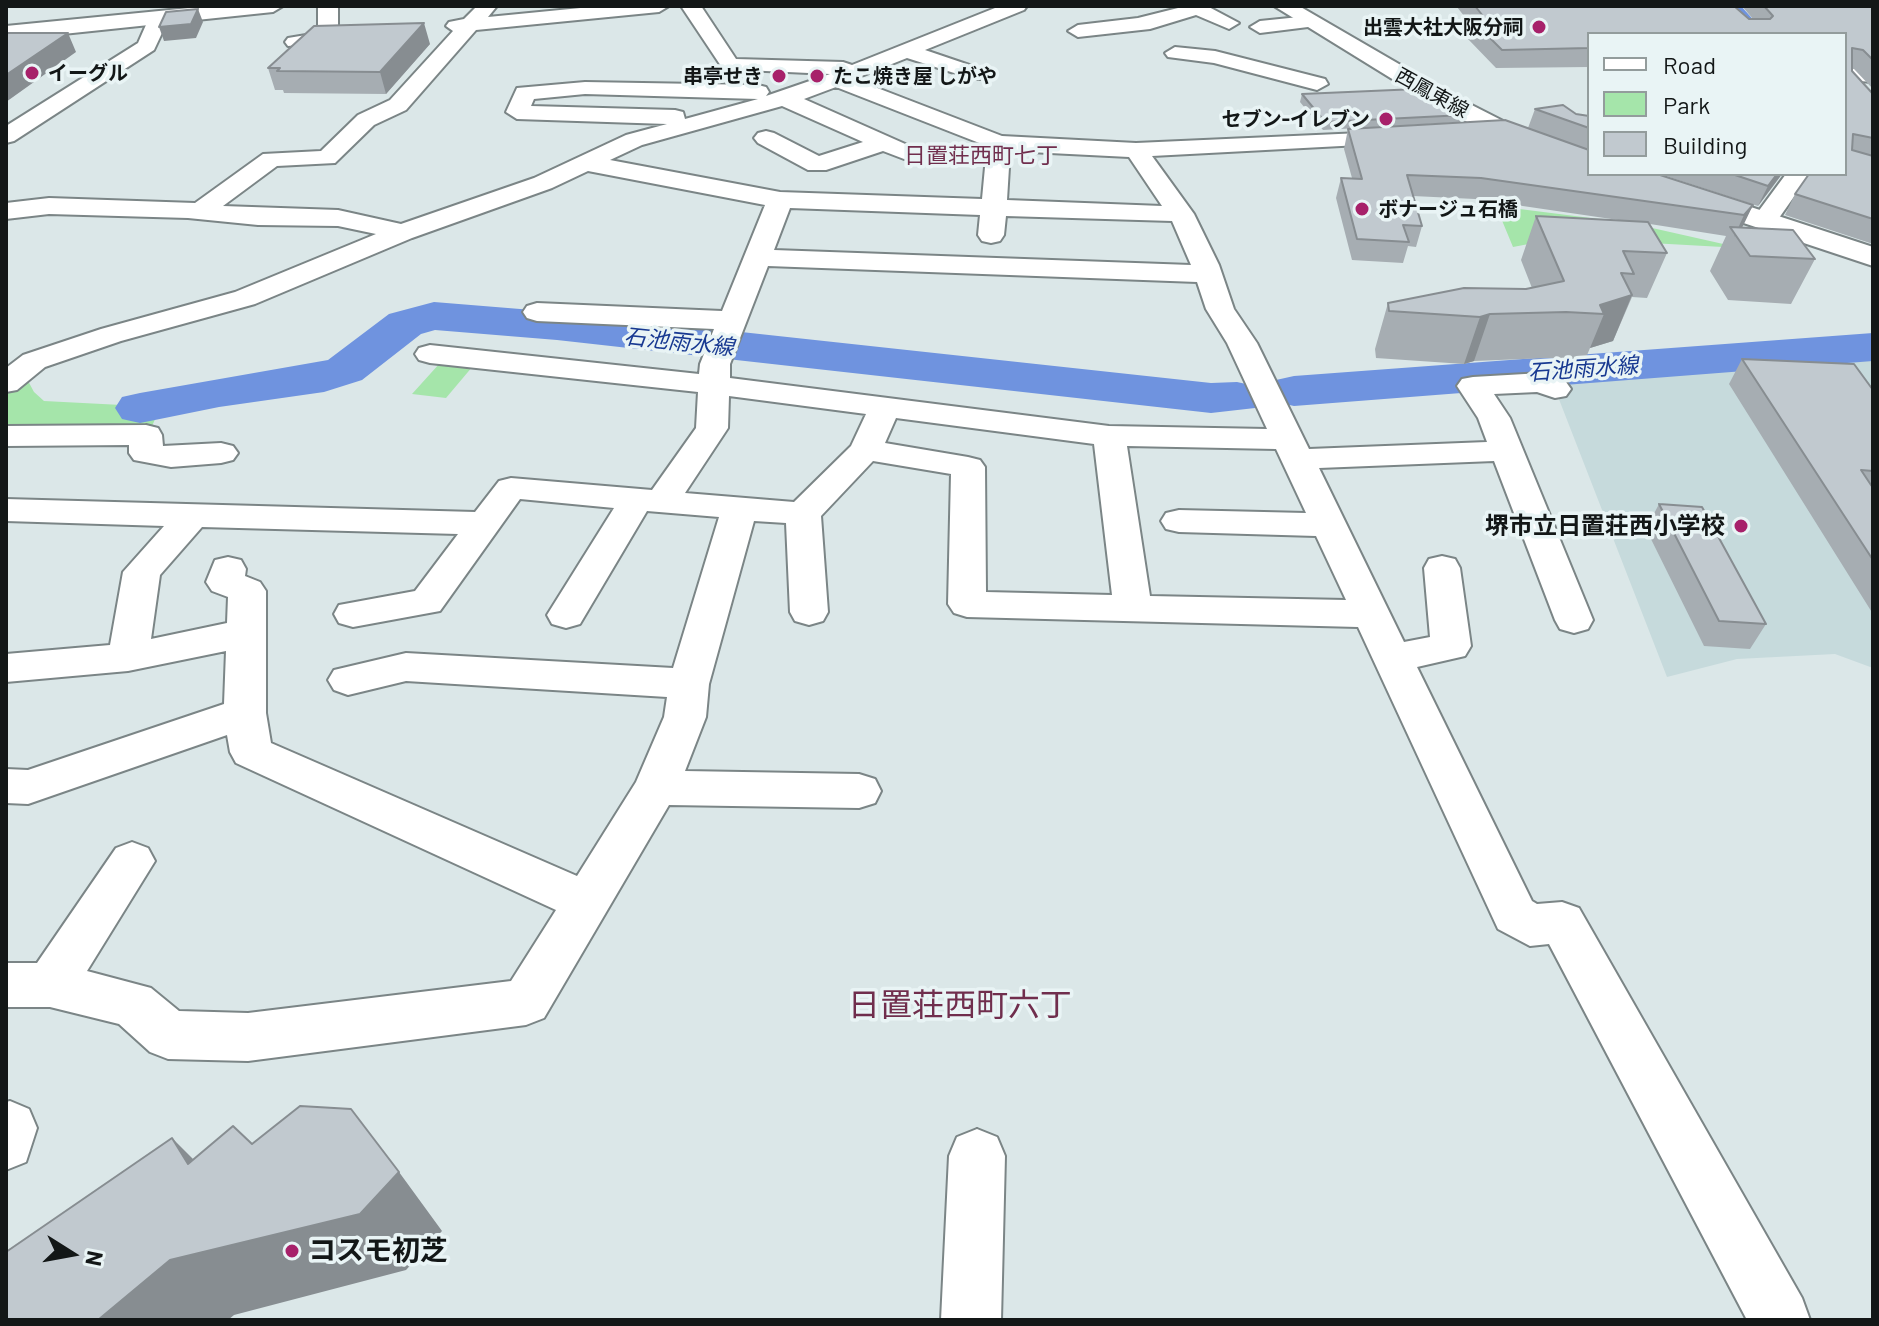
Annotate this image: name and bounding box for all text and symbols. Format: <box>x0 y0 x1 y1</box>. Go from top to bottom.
place label: 出雲大社大阪分祠 <box>1363 15 1523 39</box>
marker: 出雲大社大阪分祠 <box>1530 18 1548 36</box>
legend <box>1587 32 1847 176</box>
text: Road <box>1663 50 1716 79</box>
place label: イーグル <box>48 61 128 85</box>
street label: 西鳳東線 <box>1391 63 1473 123</box>
marker: イーグル <box>23 64 41 82</box>
place label: 串亭せき <box>683 64 763 88</box>
place label: たこ焼き屋 しがや <box>833 64 997 88</box>
marker: 串亭せき <box>770 67 788 85</box>
marker: たこ焼き屋 しがや <box>808 67 826 85</box>
text: Park <box>1663 90 1710 119</box>
place label: セブン-イレブン <box>1222 107 1370 131</box>
marker: セブン-イレブン <box>1377 110 1395 128</box>
text: Building <box>1663 130 1747 159</box>
district label: 日置荘西町七丁 <box>904 143 1058 169</box>
place label: ボナージュ石橋 <box>1378 197 1518 221</box>
marker: ボナージュ石橋 <box>1353 200 1371 218</box>
water label: 石池雨水線 <box>623 323 735 361</box>
water label: 石池雨水線 <box>1527 352 1639 386</box>
place label: 堺市立日置荘西小学校 <box>1485 512 1725 540</box>
marker: 堺市立日置荘西小学校 <box>1732 517 1750 535</box>
district label: 日置荘西町六丁 <box>848 986 1072 1024</box>
north arrow <box>32 1214 112 1294</box>
place label: コスモ初芝 <box>308 1234 448 1268</box>
marker: コスモ初芝 <box>283 1242 301 1260</box>
text: N <box>81 1249 110 1268</box>

